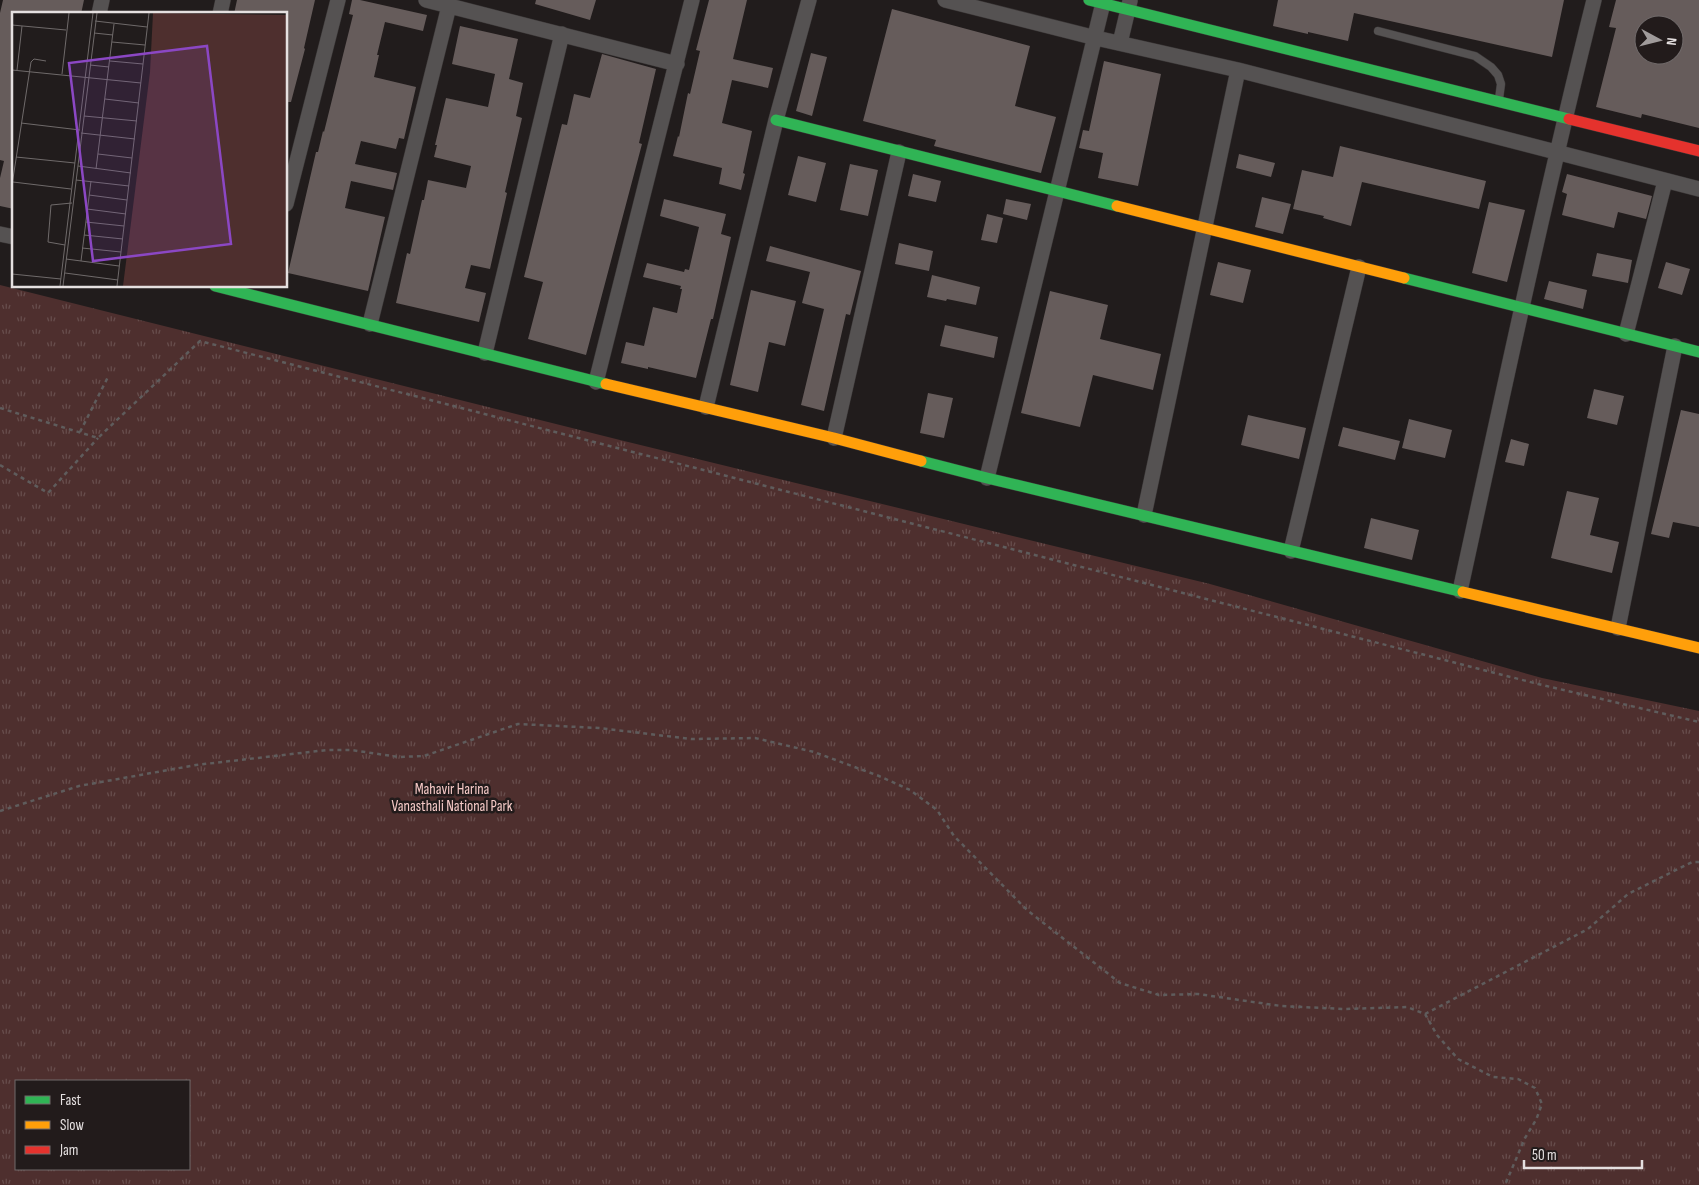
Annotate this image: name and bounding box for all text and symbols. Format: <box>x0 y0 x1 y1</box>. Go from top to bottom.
inset map <box>12 12 288 288</box>
north arrow <box>1634 15 1684 65</box>
text: N <box>1663 37 1680 46</box>
park label: Mahavir Harina Vanasthali National Park <box>391 780 513 816</box>
legend <box>15 1080 190 1170</box>
text: Fast <box>60 1091 82 1110</box>
text: Slow <box>60 1116 84 1135</box>
scale bar <box>1524 1138 1642 1170</box>
text: Jam <box>59 1141 78 1160</box>
text: 50 m <box>1532 1146 1557 1165</box>

